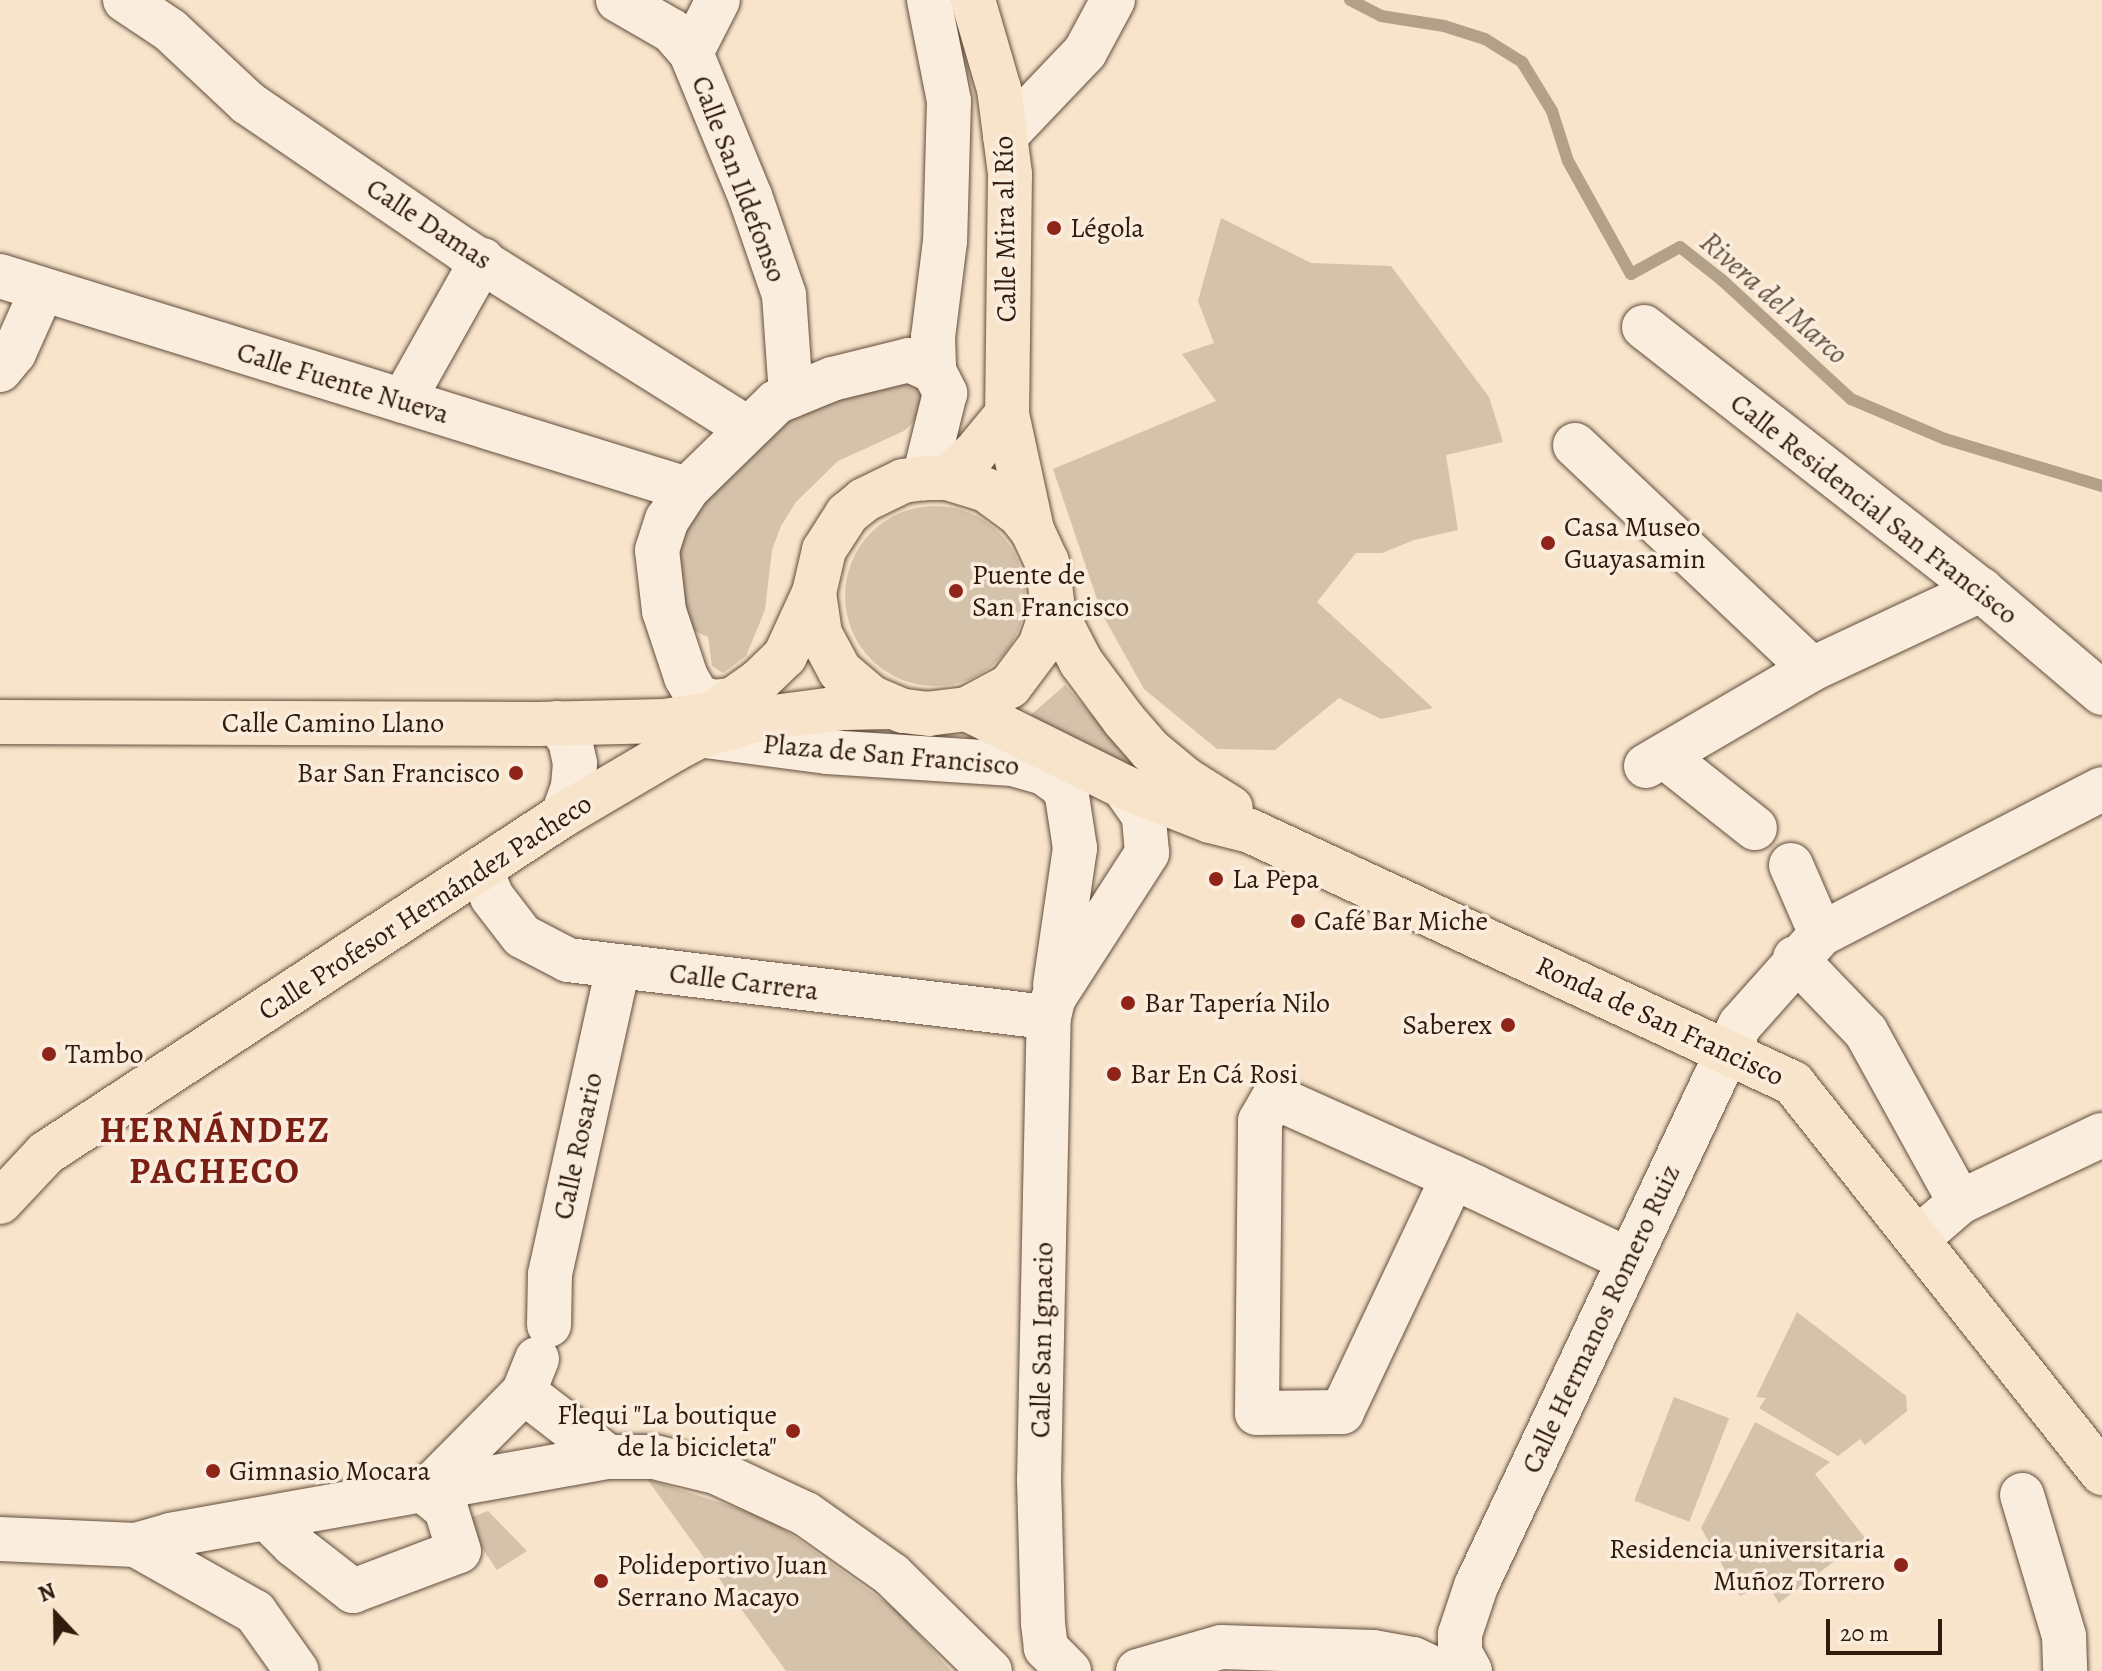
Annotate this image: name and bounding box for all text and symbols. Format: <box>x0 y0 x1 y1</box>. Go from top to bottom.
street label: Calle San Ildefonso <box>684 71 794 287</box>
street label: Calle Mira al Río <box>987 135 1023 323</box>
street label: Calle Damas <box>360 171 498 277</box>
place label: Légola <box>1070 211 1144 245</box>
marker: Légola <box>1045 219 1063 237</box>
water label: Rivera del Marco <box>1693 224 1855 372</box>
street label: Calle Fuente Nueva <box>233 335 453 431</box>
street label: Calle Residencial San Francisco <box>1724 386 2024 632</box>
place label: Casa Museo Guayasamin <box>1564 510 1706 576</box>
marker: Casa Museo Guayasamin <box>1539 534 1557 552</box>
place label: Puente de San Francisco <box>972 558 1129 624</box>
marker: Puente de San Francisco <box>947 582 965 600</box>
street label: Calle Camino Llano <box>222 706 444 740</box>
street label: Plaza de San Francisco <box>761 727 1021 783</box>
place label: Bar San Francisco <box>297 756 500 790</box>
marker: Bar San Francisco <box>507 764 525 782</box>
street label: Calle Profesor Hernández Pacheco <box>252 786 598 1028</box>
place label: La Pepa <box>1232 862 1319 896</box>
marker: La Pepa <box>1207 870 1225 888</box>
place label: Café Bar Miche <box>1314 904 1488 938</box>
marker: Café Bar Miche <box>1289 912 1307 930</box>
street label: Ronda de San Francisco <box>1531 949 1789 1093</box>
street label: Calle Carrera <box>667 956 821 1008</box>
place label: Bar Tapería Nilo <box>1144 986 1330 1020</box>
marker: Bar Tapería Nilo <box>1119 994 1137 1012</box>
place label: Saberex <box>1402 1008 1492 1042</box>
marker: Saberex <box>1499 1016 1517 1034</box>
place label: Tambo <box>65 1037 143 1071</box>
marker: Tambo <box>40 1045 58 1063</box>
place label: Bar En Cá Rosi <box>1130 1057 1298 1091</box>
marker: Bar En Cá Rosi <box>1105 1065 1123 1083</box>
street label: Calle Rosario <box>546 1069 610 1223</box>
district label: HERNÁNDEZ PACHECO <box>99 1107 331 1192</box>
street label: Calle Hermanos Romero Ruiz <box>1515 1159 1687 1479</box>
street label: Calle San Ignacio <box>1023 1242 1061 1438</box>
place label: Flequi "La boutique de la bicicleta" <box>557 1398 777 1464</box>
marker: Flequi "La boutique de la bicicleta" <box>784 1422 802 1440</box>
place label: Gimnasio Mocara <box>229 1454 431 1488</box>
marker: Gimnasio Mocara <box>204 1462 222 1480</box>
place label: Residencia universitaria Muñoz Torrero <box>1609 1532 1885 1598</box>
place label: Polideportivo Juan Serrano Macayo <box>617 1548 827 1614</box>
marker: Residencia universitaria Muñoz Torrero <box>1892 1556 1910 1574</box>
marker: Polideportivo Juan Serrano Macayo <box>592 1572 610 1590</box>
north arrow <box>16 1575 96 1655</box>
text: N <box>34 1576 60 1610</box>
scale bar <box>1830 1603 1946 1653</box>
text: 20 m <box>1840 1617 1889 1649</box>

